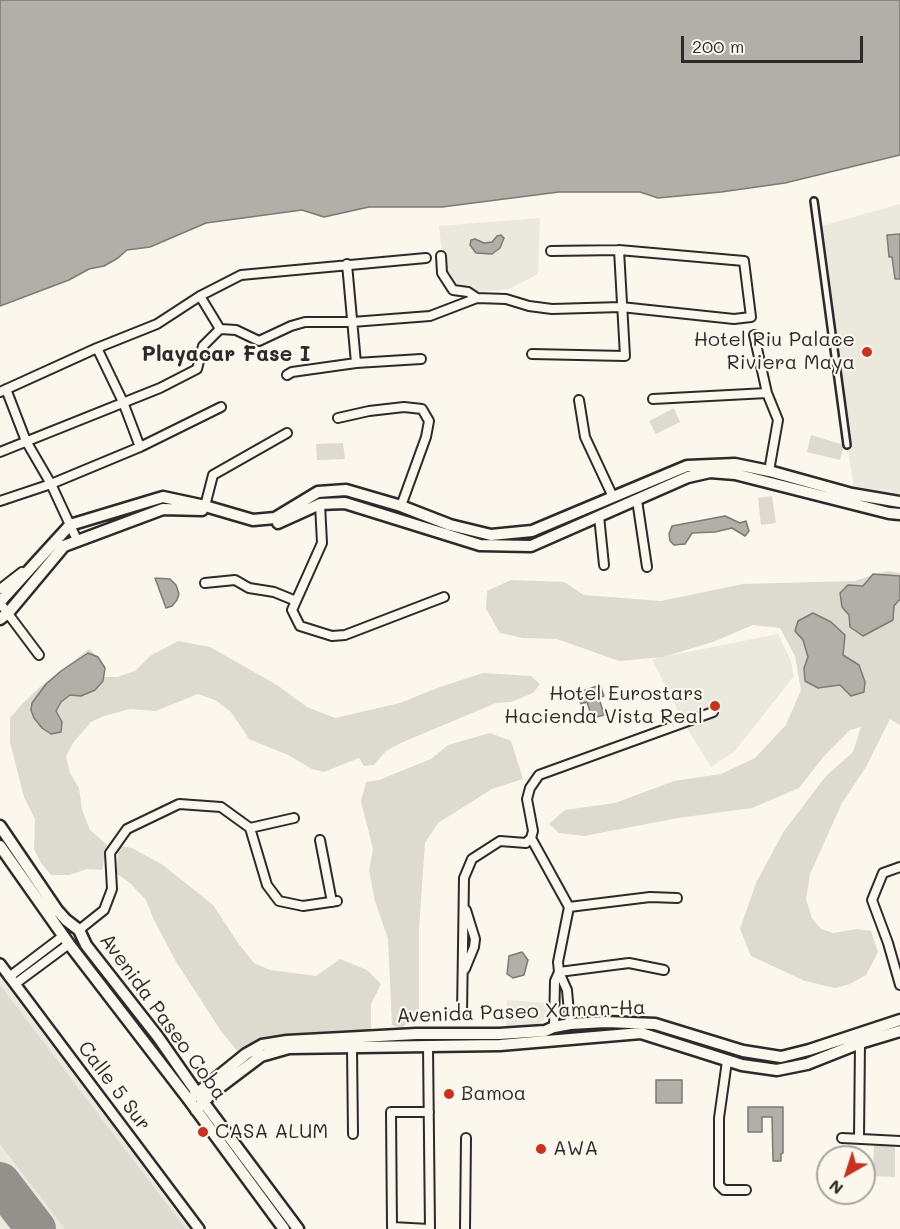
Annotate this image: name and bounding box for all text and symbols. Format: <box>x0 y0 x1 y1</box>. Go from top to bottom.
scale bar <box>684 24 866 62</box>
text: 200 m <box>692 34 744 58</box>
place label: Hotel Riu Palace Riviera Maya <box>694 328 855 375</box>
district label: Playacar Fase I <box>142 342 310 368</box>
marker: Hotel Riu Palace Riviera Maya <box>860 345 874 359</box>
place label: Hotel Eurostars Hacienda Vista Real <box>504 682 703 729</box>
marker: Hotel Eurostars Hacienda Vista Real <box>708 699 722 713</box>
street label: Avenida Paseo Coba <box>95 929 231 1105</box>
street label: Avenida Paseo Xaman-Ha <box>396 996 646 1028</box>
street label: Calle 5 Sur <box>73 1037 155 1135</box>
place label: Bamoa <box>461 1082 526 1106</box>
marker: Bamoa <box>442 1087 456 1101</box>
place label: CASA ALUM <box>215 1120 328 1144</box>
marker: CASA ALUM <box>196 1125 210 1139</box>
place label: AWA <box>553 1137 598 1161</box>
marker: AWA <box>534 1142 548 1156</box>
north arrow <box>816 1145 876 1205</box>
text: N <box>824 1176 847 1200</box>

